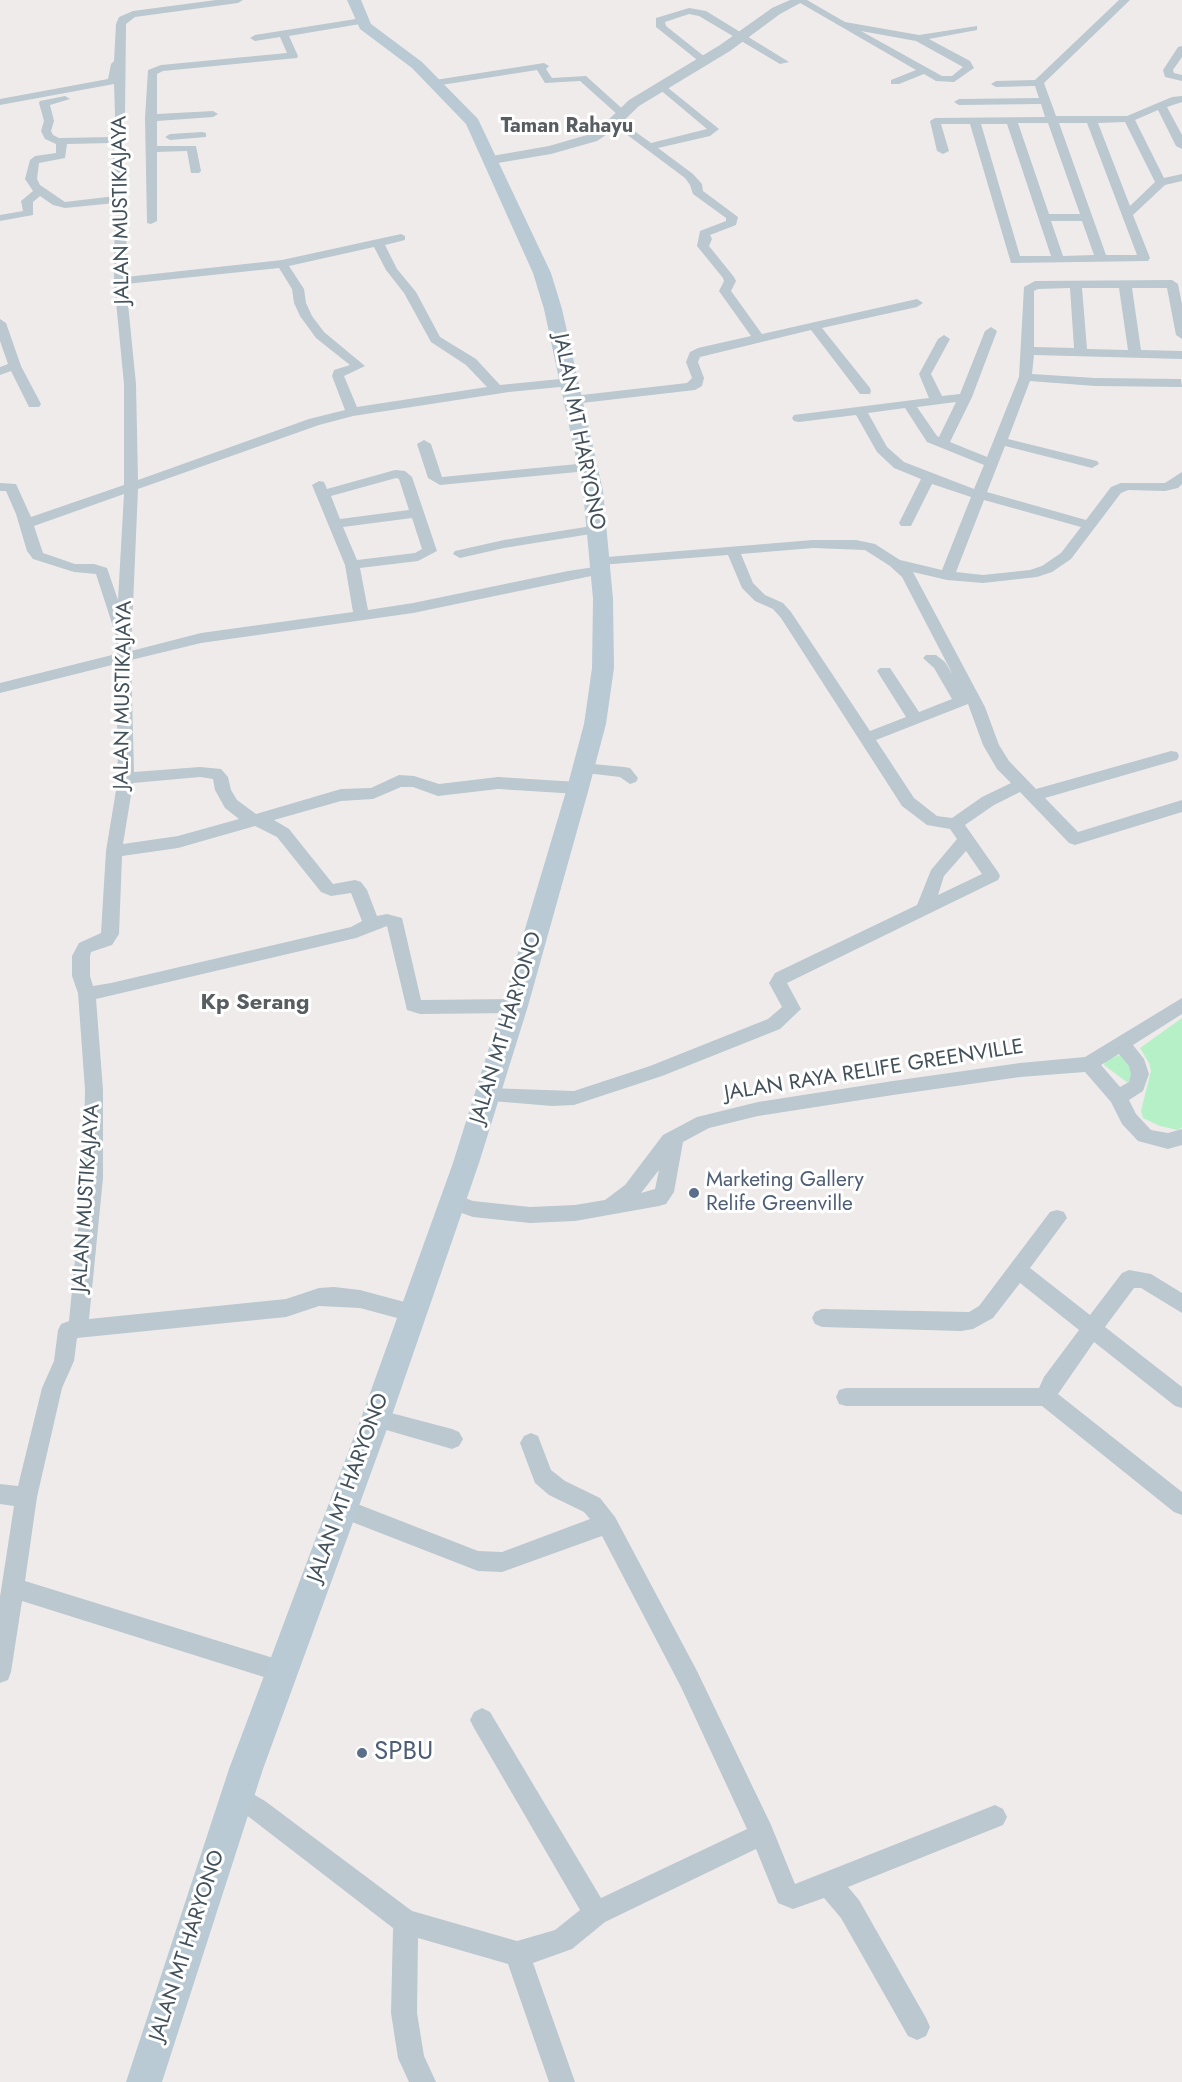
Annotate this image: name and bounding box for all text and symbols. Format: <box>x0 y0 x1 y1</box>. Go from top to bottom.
street label: JALAN MUSTIKAJAYA <box>108 115 136 305</box>
district label: Taman Rahayu <box>501 115 633 139</box>
street label: JALAN MT HARYONO <box>547 332 609 532</box>
street label: JALAN MUSTIKAJAYA <box>110 600 138 790</box>
street label: JALAN MT HARYONO <box>466 929 548 1127</box>
district label: Kp Serang <box>201 991 309 1017</box>
street label: JALAN RAYA RELIFE GREENVILLE <box>723 1035 1025 1107</box>
street label: JALAN MUSTIKAJAYA <box>68 1103 106 1293</box>
place label: Marketing Gallery Relife Greenville <box>706 1168 864 1218</box>
marker: Marketing Gallery Relife Greenville <box>687 1186 701 1200</box>
street label: JALAN MT HARYONO <box>303 1390 395 1586</box>
place label: SPBU <box>374 1737 433 1769</box>
marker: SPBU <box>355 1746 369 1760</box>
street label: JALAN MT HARYONO <box>145 1847 231 2045</box>

